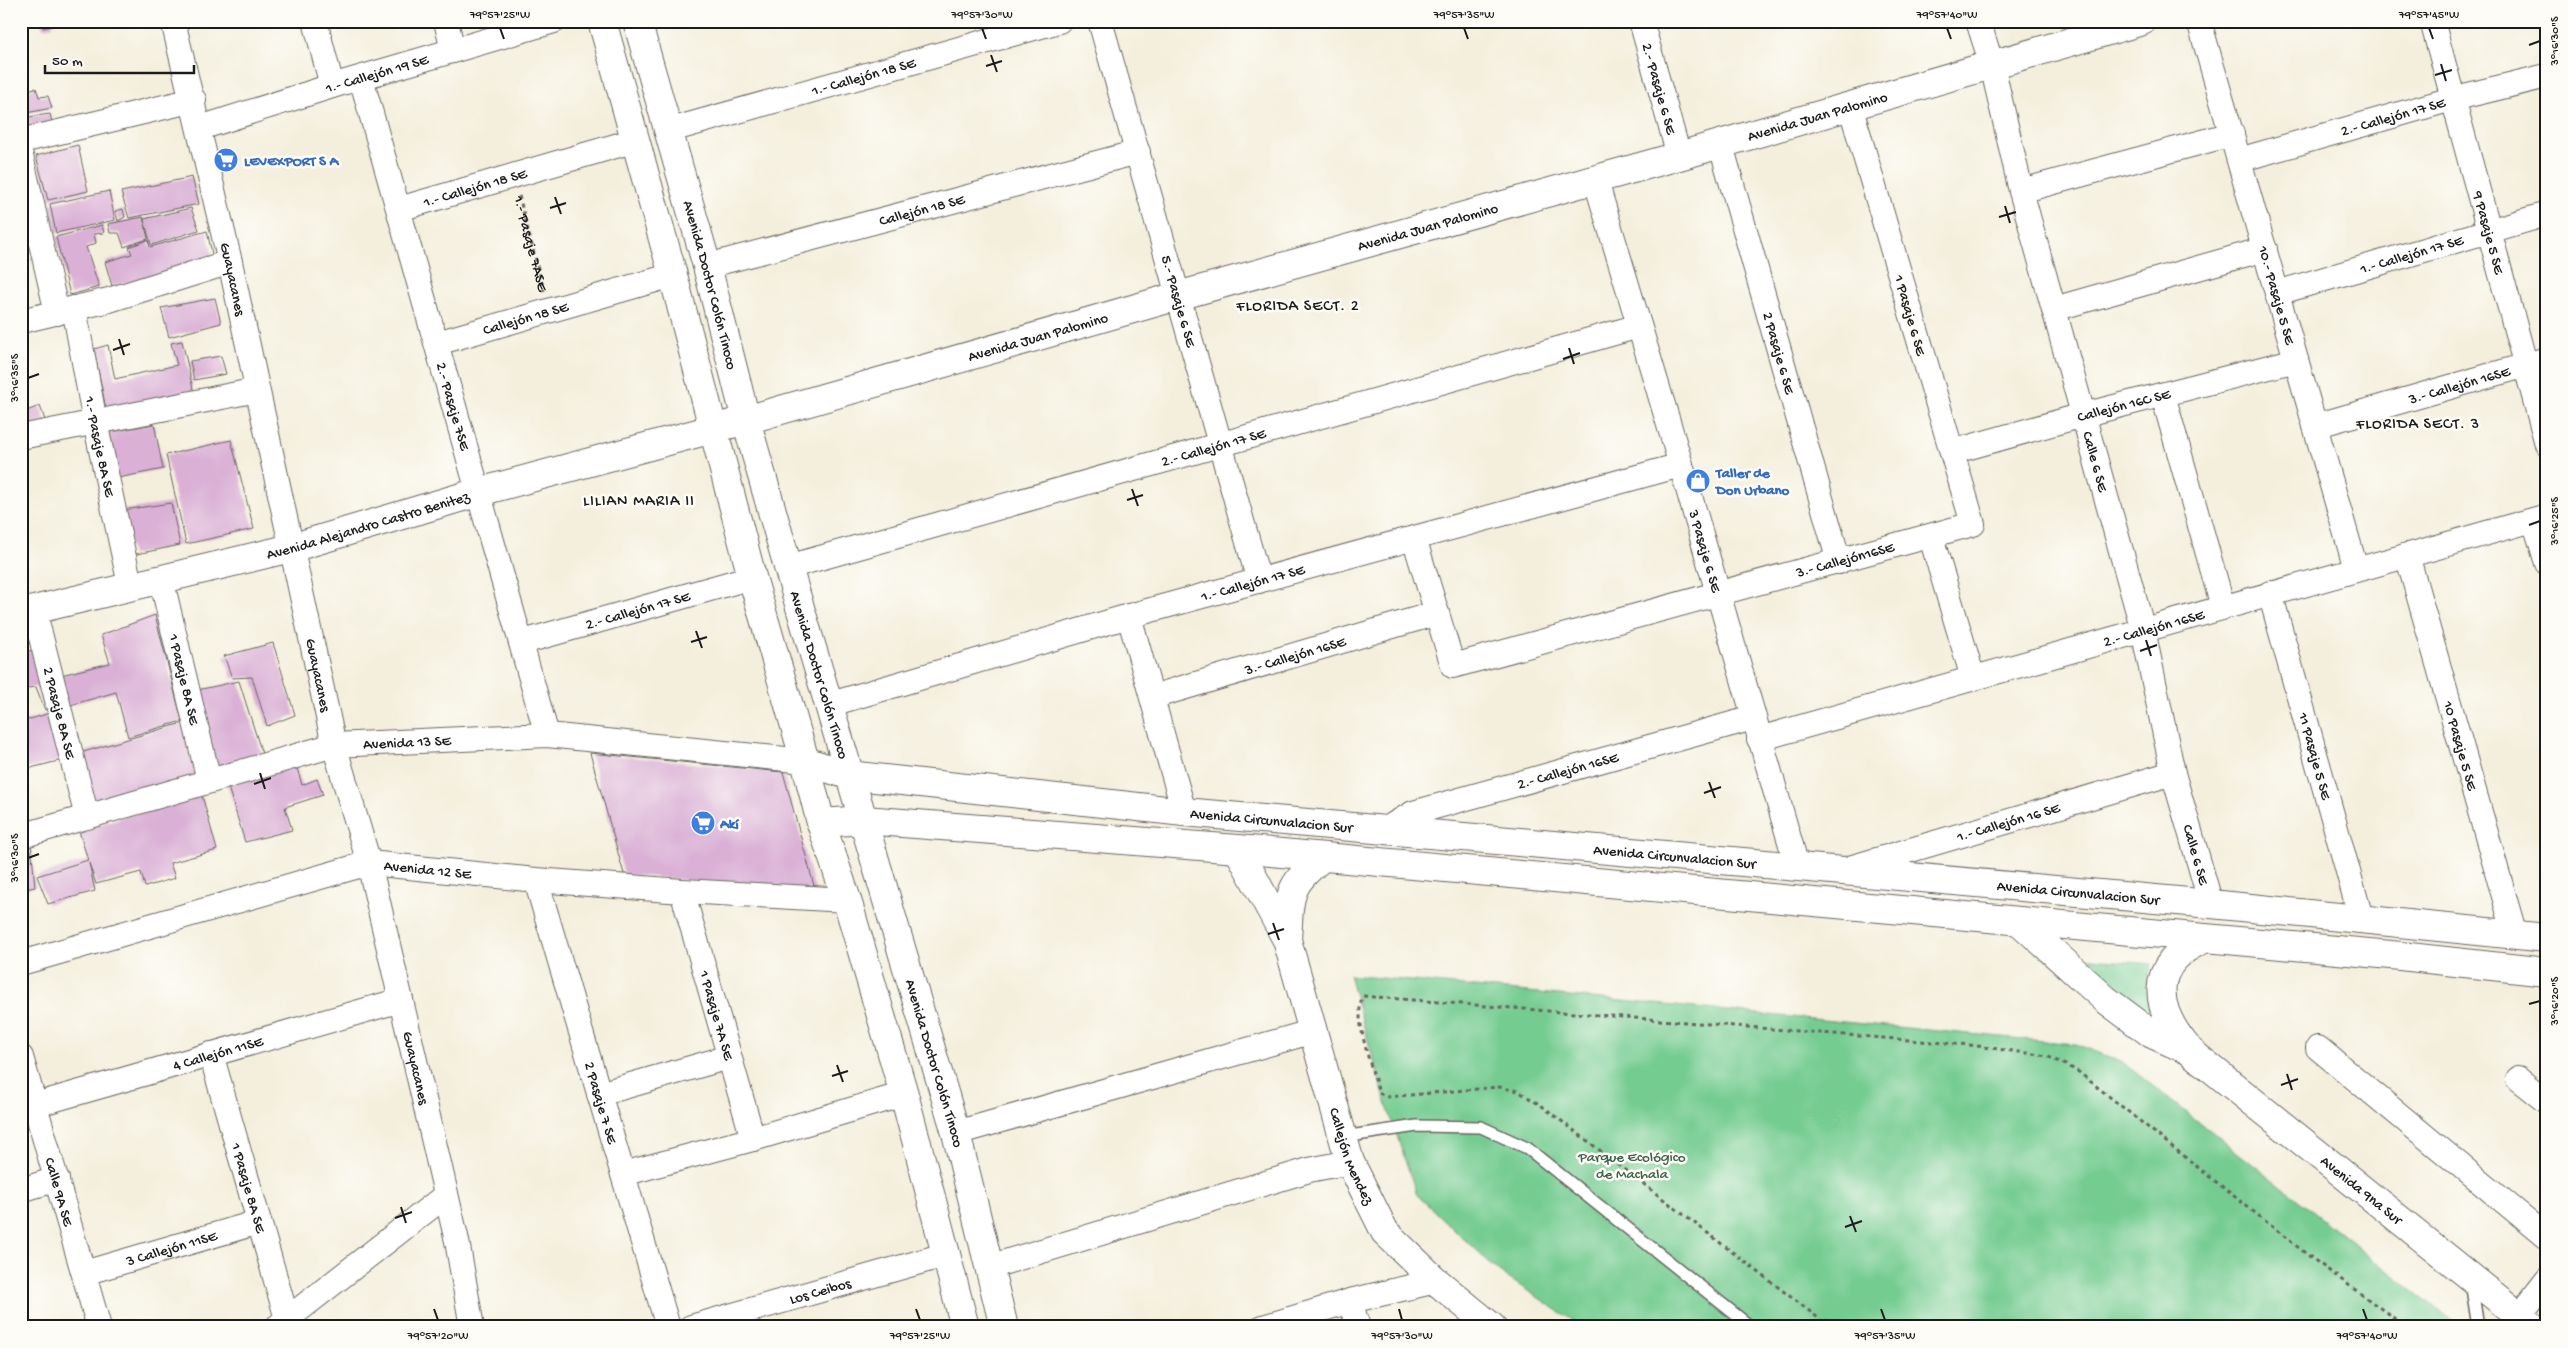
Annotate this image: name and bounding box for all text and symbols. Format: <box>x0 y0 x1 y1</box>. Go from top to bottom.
text: 79°57'25"W <box>469 9 530 23</box>
text: 79°57'30"W <box>950 9 1013 23</box>
text: 79°57'35"W <box>1433 9 1494 23</box>
text: 79°57'40"W <box>1916 9 1977 23</box>
text: 79°57'45"W <box>2398 9 2459 23</box>
text: 3°16'30"S <box>2549 16 2563 67</box>
street label: 2.- Pasaje 6 SE <box>1637 41 1680 137</box>
scale bar <box>45 42 194 74</box>
street label: 1.- Callejón 19 SE <box>323 51 431 99</box>
text: 50 m <box>52 53 83 71</box>
street label: 1.- Callejón 18 SE <box>809 55 918 101</box>
street label: Avenida Juan Palomino <box>1746 89 1890 147</box>
street label: 2.- Callejón 17 SE <box>2339 94 2448 141</box>
supermarket icon: LEVEXPORT S A <box>213 147 239 173</box>
place label: LEVEXPORT S A <box>244 153 339 171</box>
street label: 1.- Callejón 18 SE <box>421 165 530 213</box>
street label: 9 Pasaje 5 SE <box>2467 189 2508 277</box>
street label: Callejón 18 SE <box>877 191 968 231</box>
street label: 1.- Pasaje 7ASE <box>508 193 551 294</box>
street label: Avenida Doctor Colón Tinoco <box>678 199 740 372</box>
street label: Avenida Juan Palomino <box>1356 200 1501 256</box>
street label: 1.- Callejón 17 SE <box>2357 232 2466 279</box>
street label: Guayacanes <box>215 241 248 318</box>
street label: 10.- Pasaje 5 SE <box>2253 243 2298 347</box>
street label: 5.- Pasaje 6 SE <box>1156 254 1199 350</box>
street label: 1 Pasaje 6 SE <box>1889 272 1929 359</box>
street label: Callejón 18 SE <box>481 298 571 340</box>
district label: FLORIDA SECT. 2 <box>1235 298 1360 317</box>
street label: Avenida Juan Palomino <box>966 309 1111 367</box>
street label: 2 Pasaje 6 SE <box>1758 310 1798 397</box>
text: 3°16'35"S <box>9 353 23 403</box>
street label: 2.- Pasaje 7SE <box>431 361 473 453</box>
street label: 3.- Callejón 16SE <box>2406 363 2513 410</box>
street label: Callejón 16C SE <box>2075 386 2173 427</box>
street label: 1.- Pasaje 8A SE <box>79 394 118 499</box>
district label: FLORIDA SECT. 3 <box>2355 416 2480 435</box>
street label: 2.- Callejón 17 SE <box>1159 425 1269 472</box>
street label: Calle 6 SE <box>2077 430 2111 495</box>
place label: Taller de Don Urbano <box>1714 465 1790 500</box>
shop icon: Taller de Don Urbano <box>1685 468 1711 494</box>
street label: Avenida Alejandro Castro Benitez <box>265 488 472 565</box>
district label: LILIAN MARIA II <box>583 493 695 512</box>
text: 3°16'25"S <box>2549 496 2563 546</box>
street label: 3 Pasaje 6 SE <box>1683 507 1725 595</box>
street label: 3.- Callejón16SE <box>1793 539 1897 583</box>
street label: 1.- Callejón 17 SE <box>1198 561 1307 607</box>
street label: 2.- Callejón 17 SE <box>584 588 693 635</box>
street label: Avenida Doctor Colón Tinoco <box>785 589 852 762</box>
street label: 2.- Callejón 16SE <box>2102 606 2207 652</box>
street label: 1 Pasaje 8A SE <box>163 631 203 727</box>
street label: 3.- Callejón 16SE <box>1242 633 1349 680</box>
street label: Guayacanes <box>300 637 334 714</box>
street label: 2 Pasaje 8A SE <box>38 665 79 762</box>
street label: 10 Pasaje 5 SE <box>2438 698 2481 793</box>
street label: 11 Pasaje 5 SE <box>2293 710 2335 802</box>
street label: Avenida 13 SE <box>363 732 452 755</box>
street label: 2.- Callejón 16SE <box>1515 749 1621 794</box>
street label: 1.- Callejón 16 SE <box>1954 800 2063 847</box>
street label: Avenida Circunvalacion Sur <box>1189 806 1355 838</box>
supermarket icon: Akí <box>690 810 716 836</box>
place label: Akí <box>719 816 740 834</box>
street label: Calle 6 SE <box>2177 823 2212 888</box>
text: 3°16'30"S <box>9 833 23 884</box>
street label: Avenida Circunvalacion Sur <box>1593 842 1758 874</box>
street label: Avenida 12 SE <box>383 858 473 884</box>
street label: Avenida Circunvalacion Sur <box>1996 878 2162 910</box>
street label: 1 Pasaje 7A SE <box>694 968 737 1063</box>
text: 3°16'20"S <box>2549 976 2563 1026</box>
street label: Avenida Doctor Colón Tinoco <box>900 977 966 1150</box>
street label: Guayacanes <box>398 1030 432 1107</box>
street label: 4 Callejón 11SE <box>171 1033 266 1076</box>
street label: 2 Pasaje 7 SE <box>579 1060 621 1147</box>
street label: Callejón Mendez <box>1324 1106 1377 1208</box>
street label: 1 Pasaje 8A SE <box>226 1140 269 1236</box>
park label: Parque Ecológico de Machala <box>1577 1149 1686 1184</box>
street label: Avenida 9na Sur <box>2316 1153 2407 1230</box>
street label: Calle 9A SE <box>39 1156 77 1229</box>
street label: 3 Callejón 11SE <box>124 1228 220 1271</box>
street label: Los Ceibos <box>788 1275 854 1310</box>
text: 79°57'20"W <box>406 1330 469 1344</box>
text: 79°57'25"W <box>889 1330 950 1344</box>
text: 79°57'30"W <box>1370 1330 1433 1344</box>
text: 79°57'35"W <box>1854 1330 1915 1344</box>
text: 79°57'40"W <box>2336 1330 2397 1344</box>

